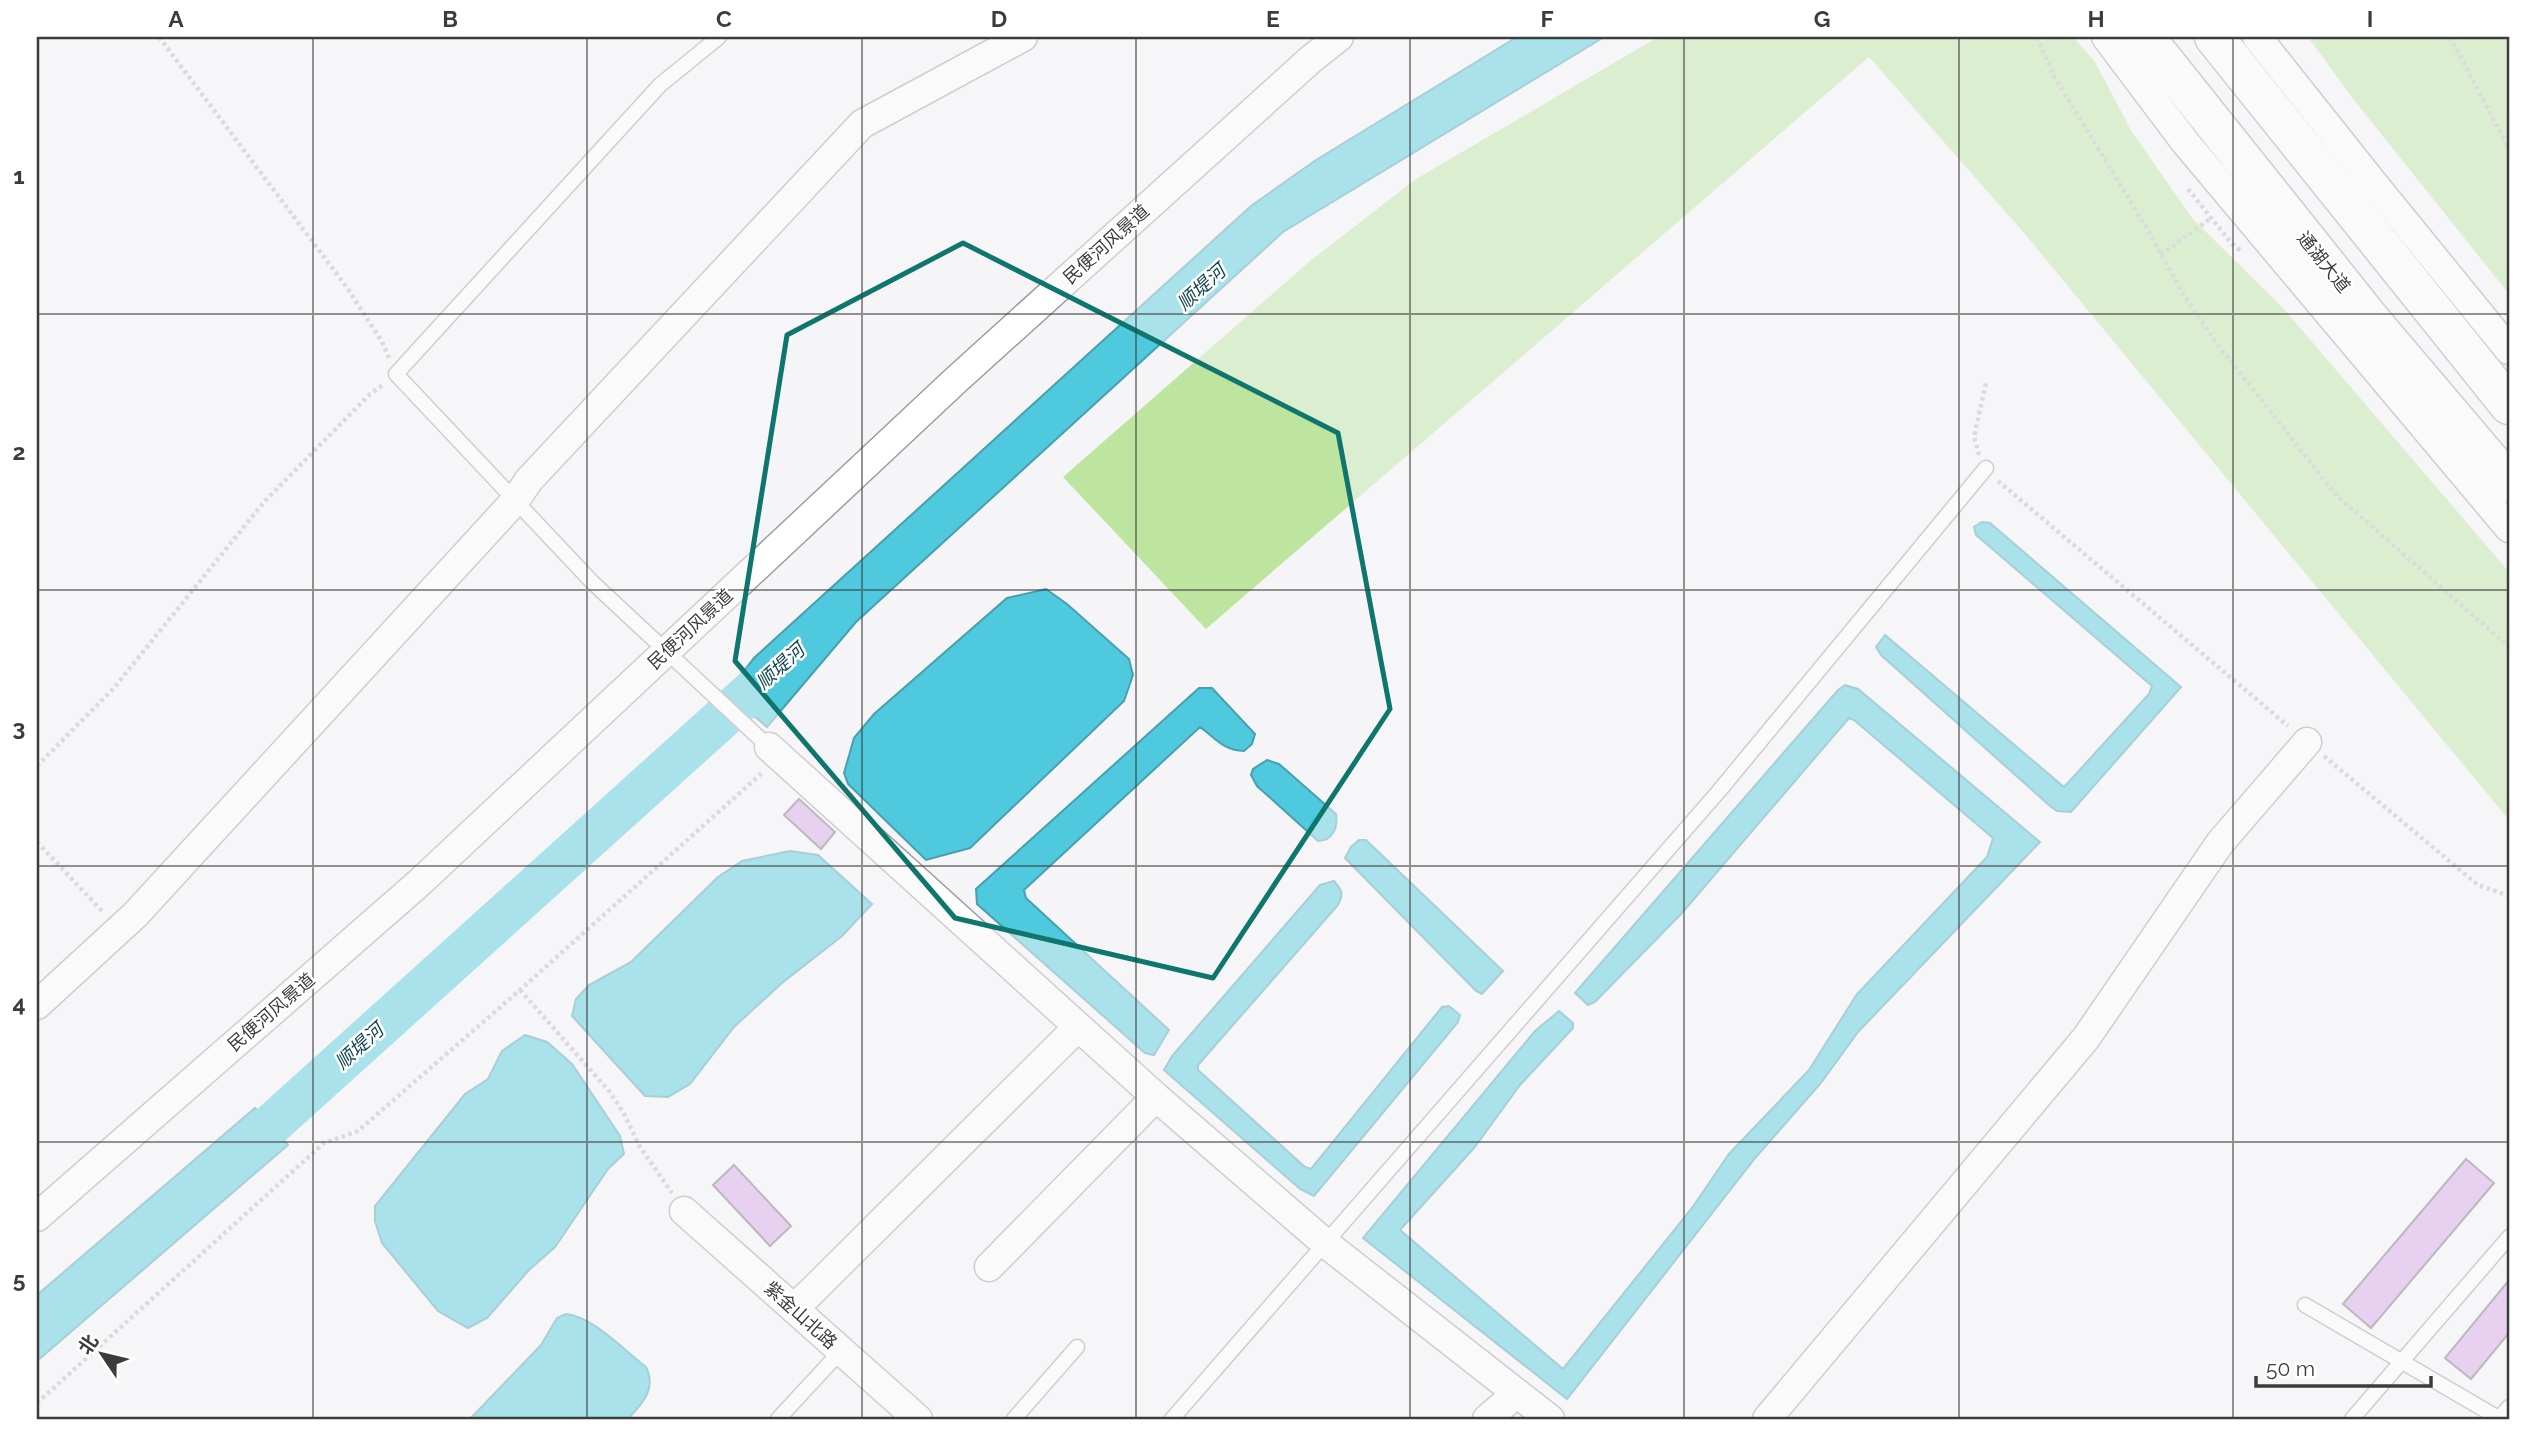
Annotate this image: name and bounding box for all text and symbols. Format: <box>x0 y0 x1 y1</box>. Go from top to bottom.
text: A <box>168 5 184 32</box>
text: B <box>442 5 458 32</box>
text: C <box>716 5 732 32</box>
text: D <box>991 5 1007 32</box>
text: E <box>1266 5 1280 32</box>
text: F <box>1540 5 1554 32</box>
text: G <box>1814 5 1830 32</box>
text: H <box>2087 5 2105 32</box>
text: I <box>2367 5 2373 32</box>
text: 1 <box>13 162 25 189</box>
street label: 民便河风景道 <box>1059 200 1153 288</box>
street label: 通湖大道 <box>2293 227 2355 297</box>
water label: 顺堤河 <box>1172 257 1233 314</box>
text: 2 <box>13 438 25 465</box>
street label: 民便河风景道 <box>643 584 737 674</box>
water label: 顺堤河 <box>751 636 812 693</box>
text: 3 <box>13 714 25 741</box>
street label: 民便河风景道 <box>223 969 319 1055</box>
text: 4 <box>12 990 26 1017</box>
water label: 顺堤河 <box>330 1016 391 1073</box>
text: 5 <box>13 1266 26 1293</box>
street label: 紫金山北路 <box>761 1277 841 1353</box>
north arrow <box>66 1320 136 1390</box>
text: 北 <box>74 1330 103 1358</box>
scale bar <box>2256 1344 2430 1388</box>
text: 50 m <box>2266 1356 2315 1381</box>

